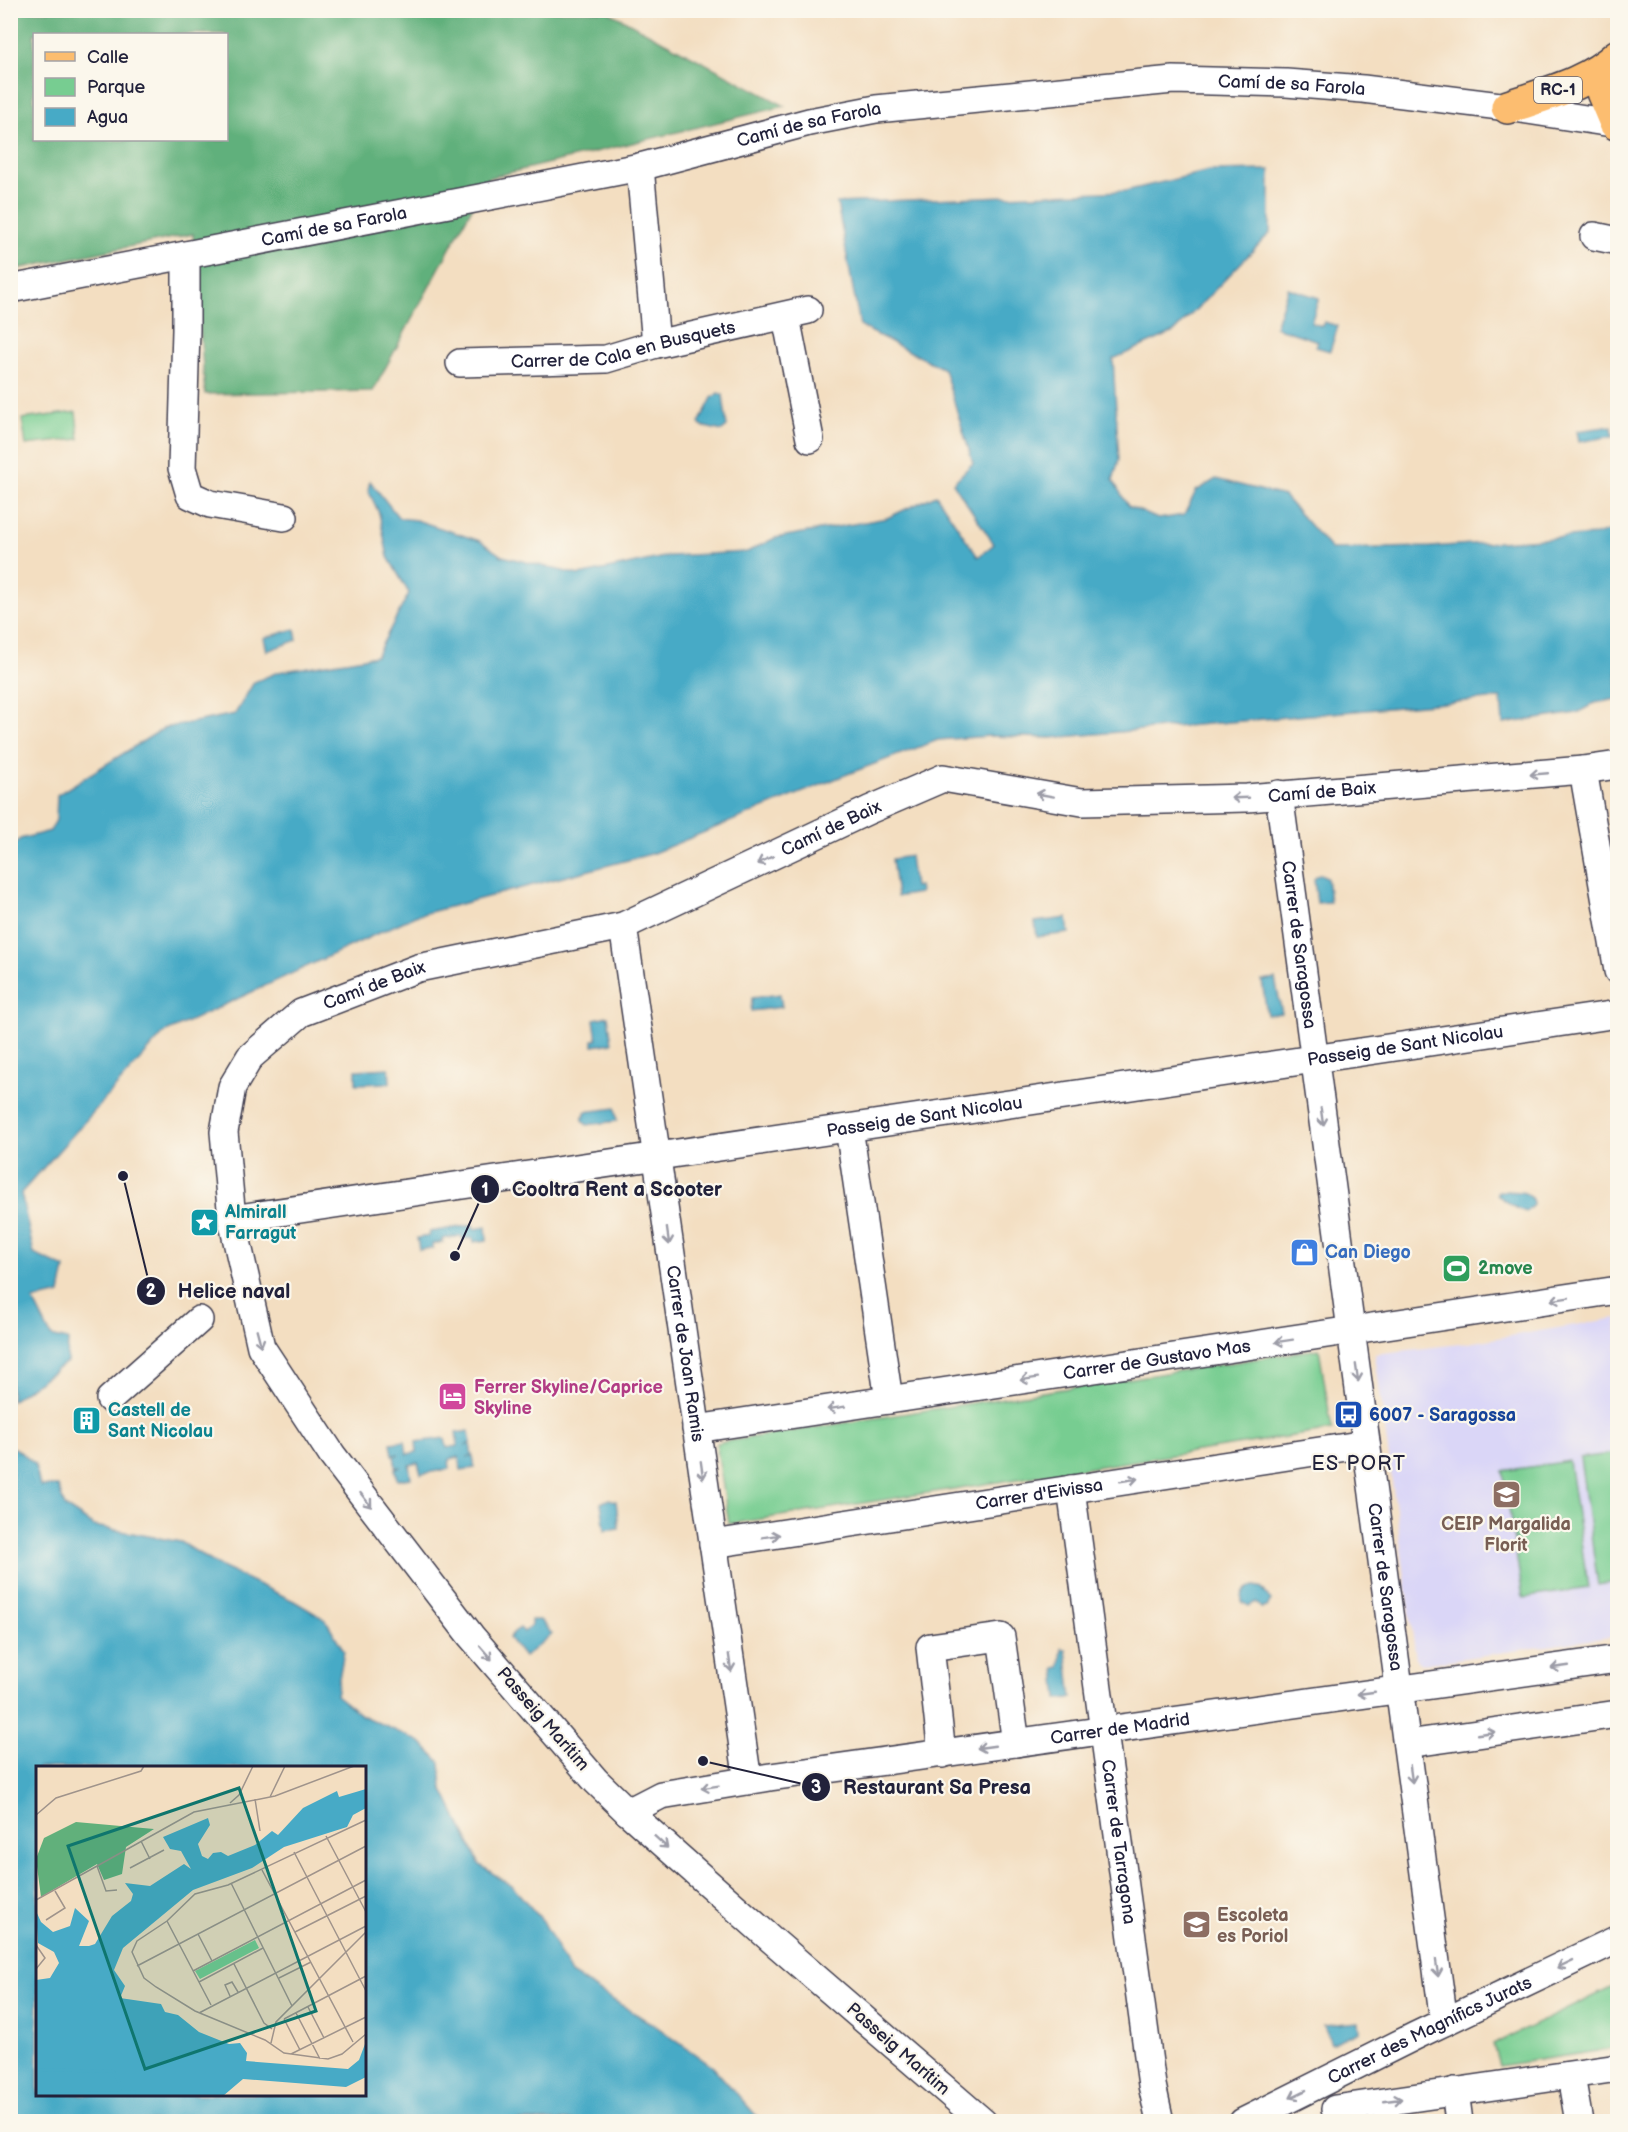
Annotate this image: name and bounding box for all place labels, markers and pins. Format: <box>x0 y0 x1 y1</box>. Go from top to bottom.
callout: Cooltra Rent a Scooter <box>470 1170 734 1208</box>
place label: Almirall Farragut <box>224 1202 296 1244</box>
place icon: Almirall Farragut <box>188 1206 220 1238</box>
shop icon: Can Diego <box>1288 1236 1320 1268</box>
place label: Can Diego <box>1325 1242 1411 1263</box>
sports icon: 2move <box>1441 1252 1473 1284</box>
place label: 2move <box>1478 1258 1533 1279</box>
callout: Helice naval <box>136 1272 302 1310</box>
place label: Ferrer Skyline/Caprice Skyline <box>474 1377 663 1419</box>
hotel icon: Ferrer Skyline/Caprice Skyline <box>437 1381 469 1413</box>
bus stop icon: 6007 - Saragossa <box>1332 1399 1364 1431</box>
place label: Castell de Sant Nicolau <box>108 1400 213 1442</box>
building icon: Castell de Sant Nicolau <box>71 1404 103 1436</box>
place label: 6007 - Saragossa <box>1369 1405 1516 1426</box>
school or university icon: CEIP Margalida Florit <box>1490 1479 1522 1511</box>
place label: CEIP Margalida Florit <box>1441 1514 1571 1556</box>
callout: Restaurant Sa Presa <box>801 1768 1043 1806</box>
place label: Escoleta es Poriol <box>1217 1905 1289 1947</box>
school or university icon: Escoleta es Poriol <box>1180 1909 1212 1941</box>

